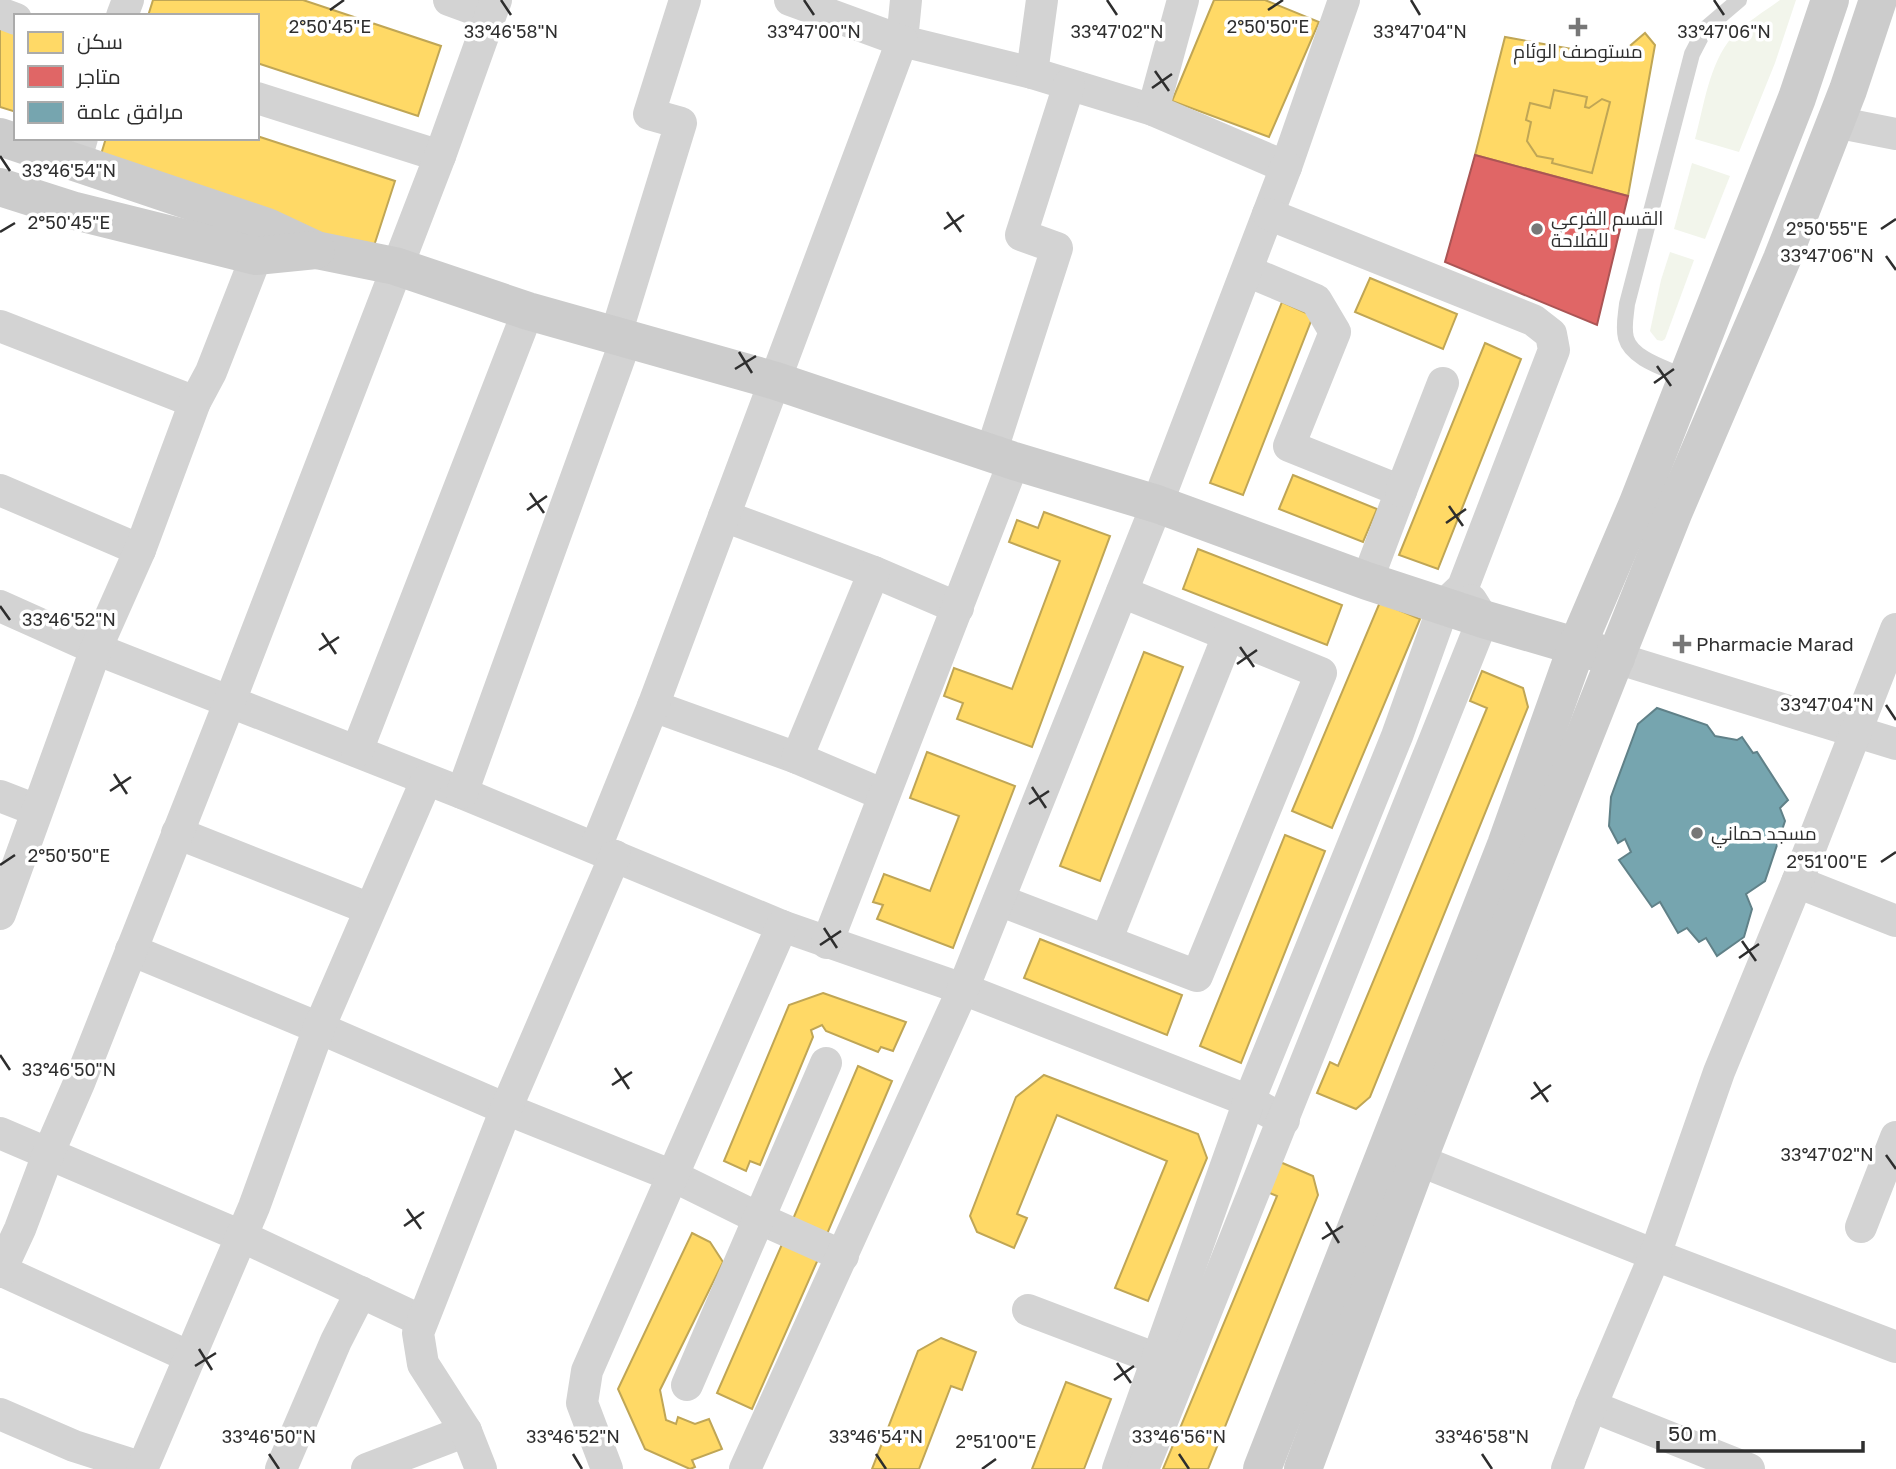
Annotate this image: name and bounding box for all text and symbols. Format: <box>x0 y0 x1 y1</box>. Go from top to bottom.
legend <box>14 14 259 140</box>
text: 2°50'45"E <box>289 15 371 37</box>
text: 2°50'50"E <box>1227 15 1309 37</box>
marker: مستوصف الوئام <box>1568 17 1588 37</box>
text: 33°46'58"N <box>464 20 558 42</box>
text: 33°47'00"N <box>767 20 861 42</box>
text: 33°47'02"N <box>1070 20 1164 42</box>
text: 33°47'04"N <box>1373 20 1467 42</box>
text: 33°47'06"N <box>1677 20 1771 42</box>
text: سكن <box>77 28 123 55</box>
place label: مستوصف الوئام <box>1513 39 1643 65</box>
text: متاجر <box>76 63 121 89</box>
text: مرافق عامة <box>77 98 183 125</box>
text: 33°46'54"N <box>22 159 116 181</box>
place label: القسم الفرعي للفلاحة <box>1551 206 1663 251</box>
text: 2°50'45"E <box>28 211 110 233</box>
text: 2°50'55"E <box>1786 217 1868 239</box>
marker: القسم الفرعي للفلاحة <box>1529 221 1545 237</box>
text: 33°47'06"N <box>1780 244 1874 266</box>
text: 33°46'52"N <box>22 608 116 630</box>
place label: Pharmacie Marad <box>1696 632 1854 655</box>
marker: Pharmacie Marad <box>1674 636 1690 652</box>
text: 33°47'04"N <box>1780 693 1874 715</box>
place label: مسجد حماني <box>1711 821 1817 848</box>
marker: مسجد حماني <box>1689 825 1705 841</box>
text: 2°50'50"E <box>28 844 110 866</box>
text: 2°51'00"E <box>1787 850 1867 872</box>
text: 33°46'50"N <box>22 1058 116 1080</box>
text: 33°47'02"N <box>1780 1143 1874 1165</box>
scale bar <box>1658 1410 1863 1454</box>
text: 50 m <box>1668 1420 1717 1446</box>
text: 33°46'50"N <box>222 1425 316 1447</box>
text: 33°46'52"N <box>526 1425 620 1447</box>
text: 33°46'54"N <box>829 1425 923 1447</box>
text: 33°46'56"N <box>1132 1425 1226 1447</box>
text: 33°46'58"N <box>1435 1425 1529 1447</box>
text: 2°51'00"E <box>956 1430 1036 1452</box>

